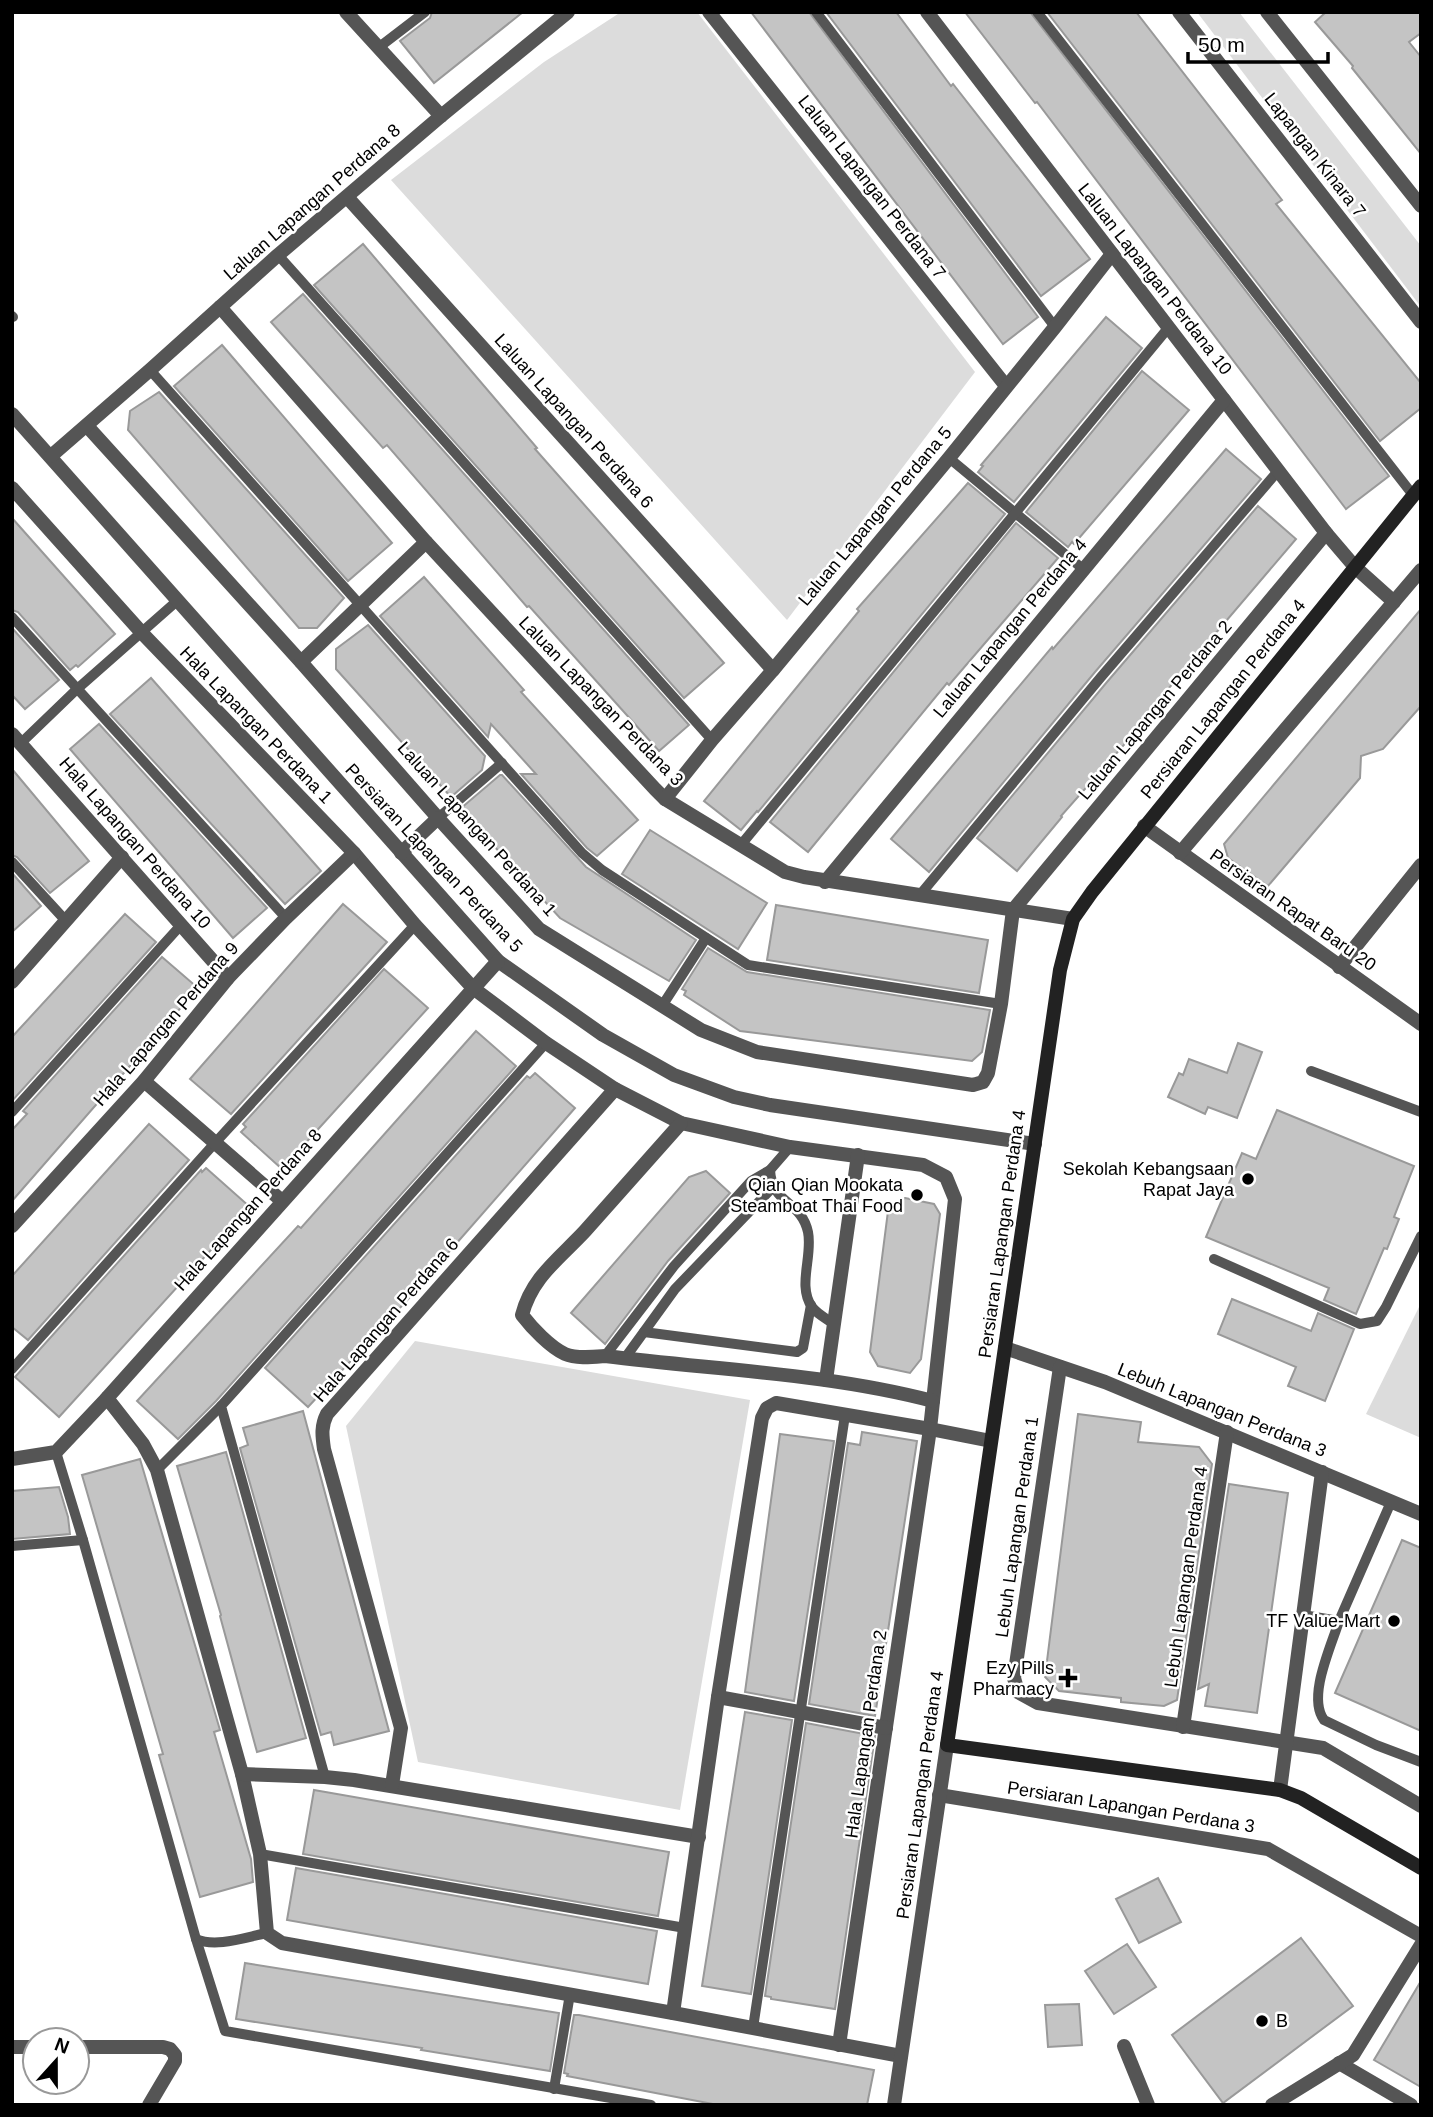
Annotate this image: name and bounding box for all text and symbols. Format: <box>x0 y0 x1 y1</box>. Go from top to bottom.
scale bar <box>1188 21 1328 65</box>
text: 50 m <box>1198 33 1245 56</box>
street label: Lapangan Kinara 7 <box>1260 89 1370 221</box>
street label: Laluan Lapangan Perdana 7 <box>794 91 950 283</box>
street label: Laluan Lapangan Perdana 8 <box>220 120 404 284</box>
street label: Laluan Lapangan Perdana 10 <box>1074 179 1236 379</box>
street label: Laluan Lapangan Perdana 6 <box>491 330 657 512</box>
street label: Laluan Lapangan Perdana 5 <box>794 423 956 609</box>
street label: Laluan Lapangan Perdana 4 <box>929 535 1091 721</box>
street label: Persiaran Lapangan Perdana 4 <box>1136 595 1310 803</box>
street label: Laluan Lapangan Perdana 3 <box>515 612 687 790</box>
street label: Laluan Lapangan Perdana 2 <box>1074 617 1236 803</box>
street label: Hala Lapangan Perdana 1 <box>176 642 336 808</box>
street label: Laluan Lapangan Perdana 1 <box>394 738 560 920</box>
street label: Hala Lapangan Perdana 10 <box>55 753 215 933</box>
street label: Persiaran Lapangan Perdana 5 <box>341 760 527 956</box>
street label: Persiaran Rapat Baru 20 <box>1206 845 1380 975</box>
street label: Hala Lapangan Perdana 9 <box>90 938 242 1110</box>
street label: Persiaran Lapangan Perdana 4 <box>975 1109 1029 1359</box>
street label: Hala Lapangan Perdana 8 <box>170 1125 326 1295</box>
place label: Sekolah Kebangsaan Rapat Jaya <box>1063 1159 1235 1200</box>
marker: Sekolah Kebangsaan Rapat Jaya <box>1240 1171 1256 1187</box>
place label: Qian Qian Mookata Steamboat Thai Food <box>730 1175 904 1216</box>
marker: Qian Qian Mookata Steamboat Thai Food <box>909 1187 925 1203</box>
street label: Hala Lapangan Perdana 6 <box>310 1234 462 1406</box>
street label: Lebuh Lapangan Perdana 3 <box>1115 1359 1329 1461</box>
street label: Lebuh Lapangan Perdana 1 <box>992 1415 1042 1639</box>
street label: Lebuh Lapangan Perdana 4 <box>1161 1465 1211 1689</box>
place label: TF Value-Mart <box>1266 1611 1380 1631</box>
marker: TF Value-Mart <box>1386 1613 1402 1629</box>
street label: Hala Lapangan Perdana 2 <box>841 1629 891 1839</box>
place label: Ezy Pills Pharmacy <box>973 1658 1054 1699</box>
street label: Persiaran Lapangan Perdana 4 <box>893 1670 947 1920</box>
marker: Ezy Pills Pharmacy <box>1060 1670 1076 1686</box>
street label: Persiaran Lapangan Perdana 3 <box>1006 1778 1256 1836</box>
place label: B <box>1276 2011 1288 2031</box>
marker: B <box>1254 2013 1270 2029</box>
north arrow <box>21 2026 91 2096</box>
text: N <box>52 2033 72 2058</box>

